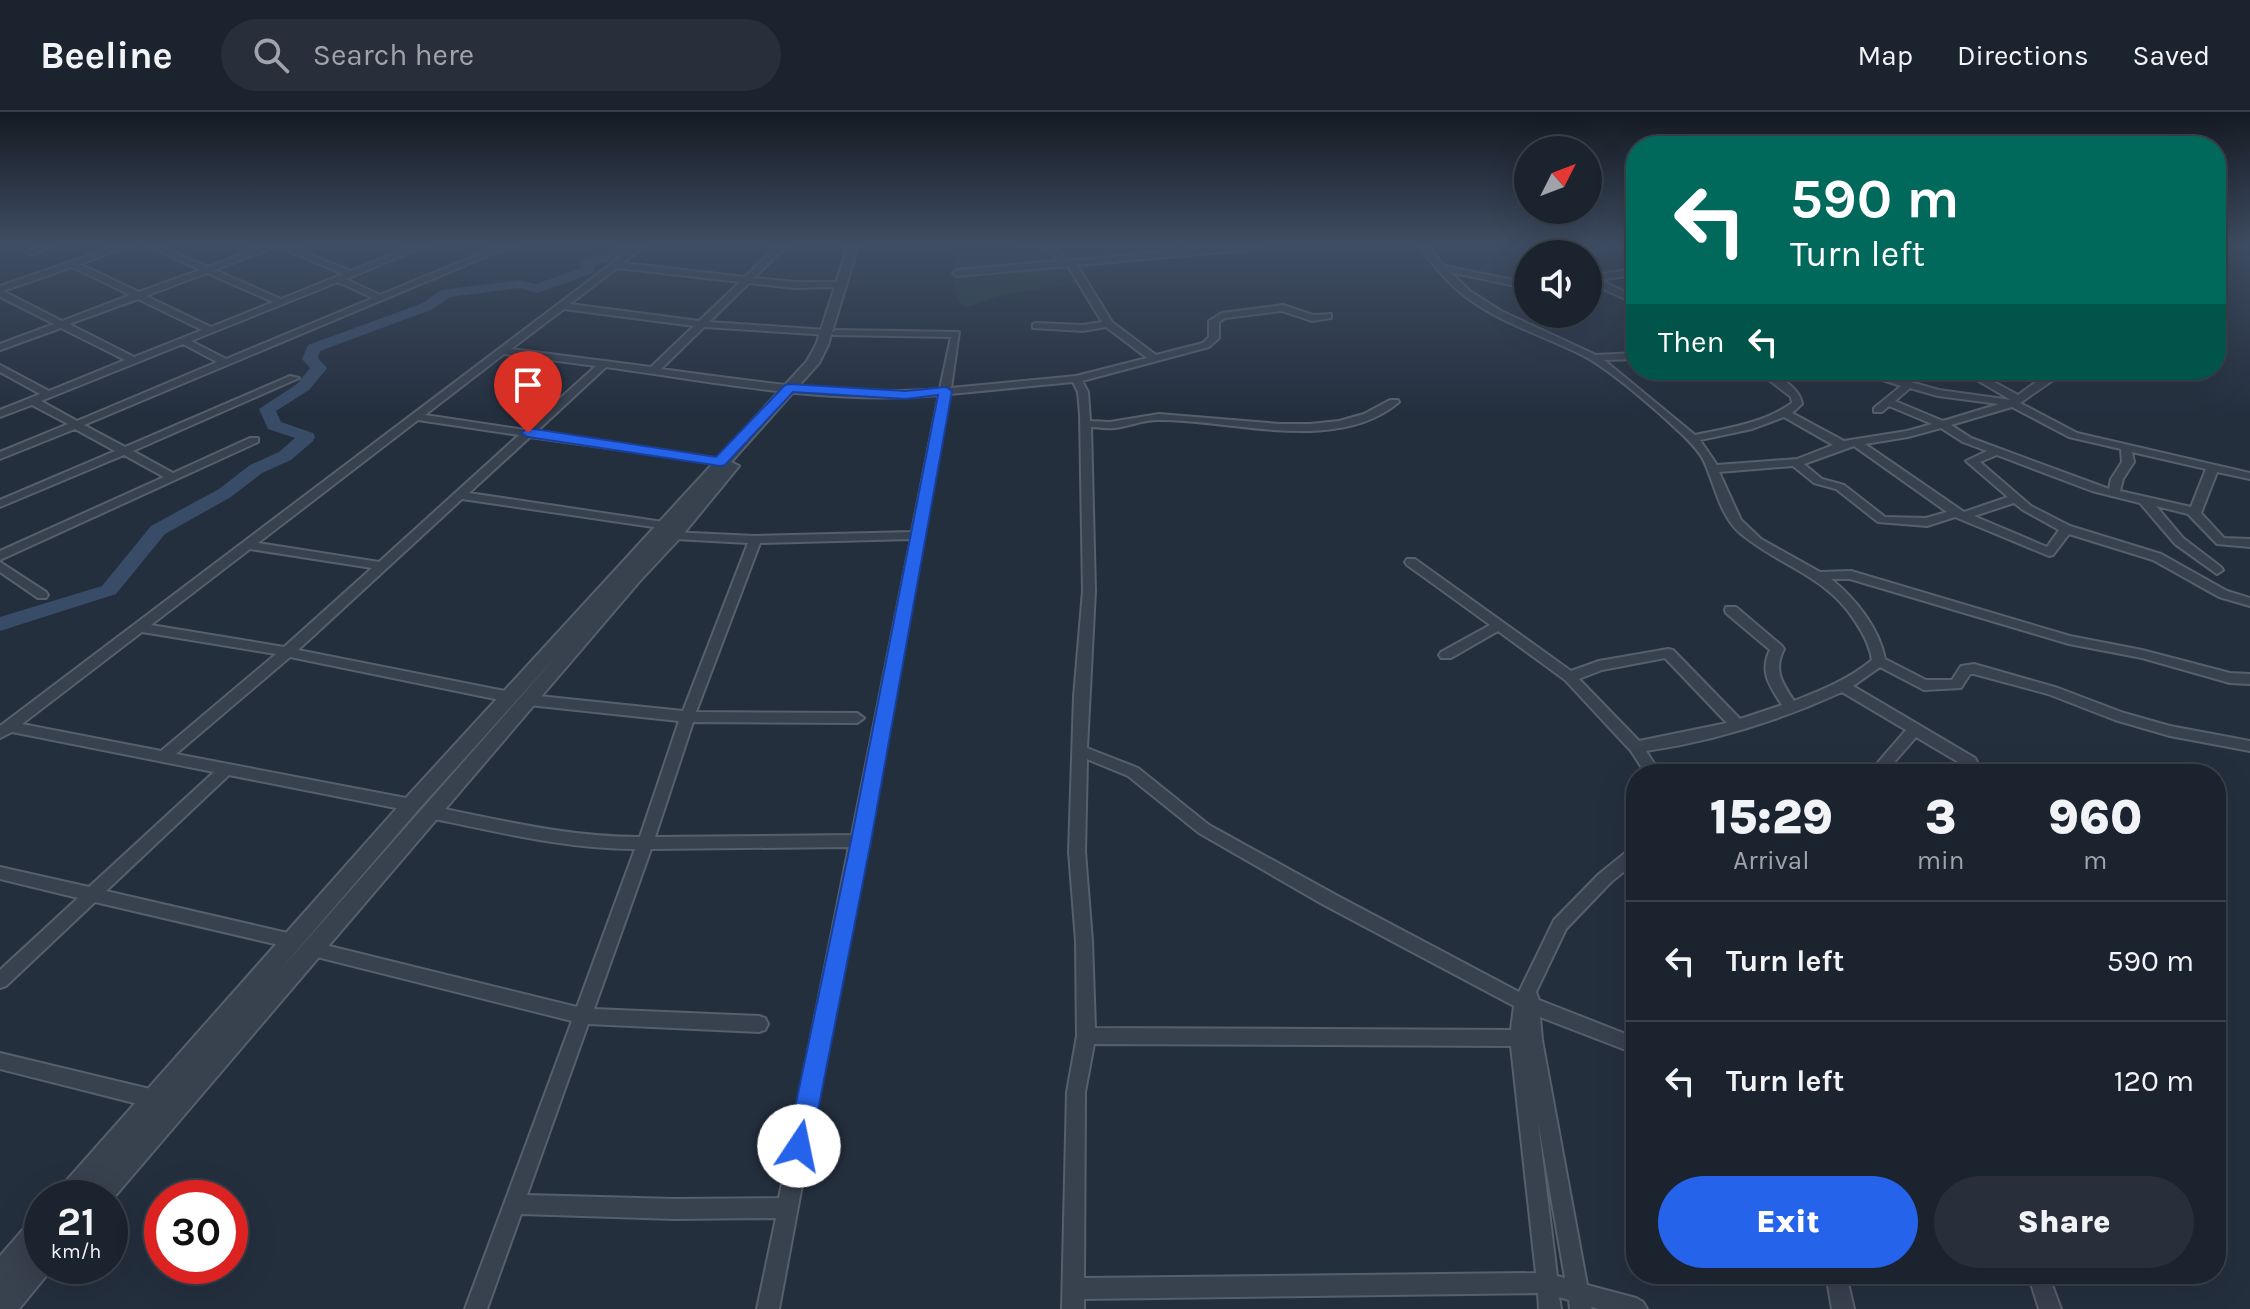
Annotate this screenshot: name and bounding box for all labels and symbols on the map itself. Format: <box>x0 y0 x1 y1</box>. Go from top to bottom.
north arrow <box>1514 136 1602 224</box>
pin <box>494 351 562 433</box>
position arrow <box>757 1104 841 1188</box>
speed limit sign: 30 <box>144 1180 248 1284</box>

